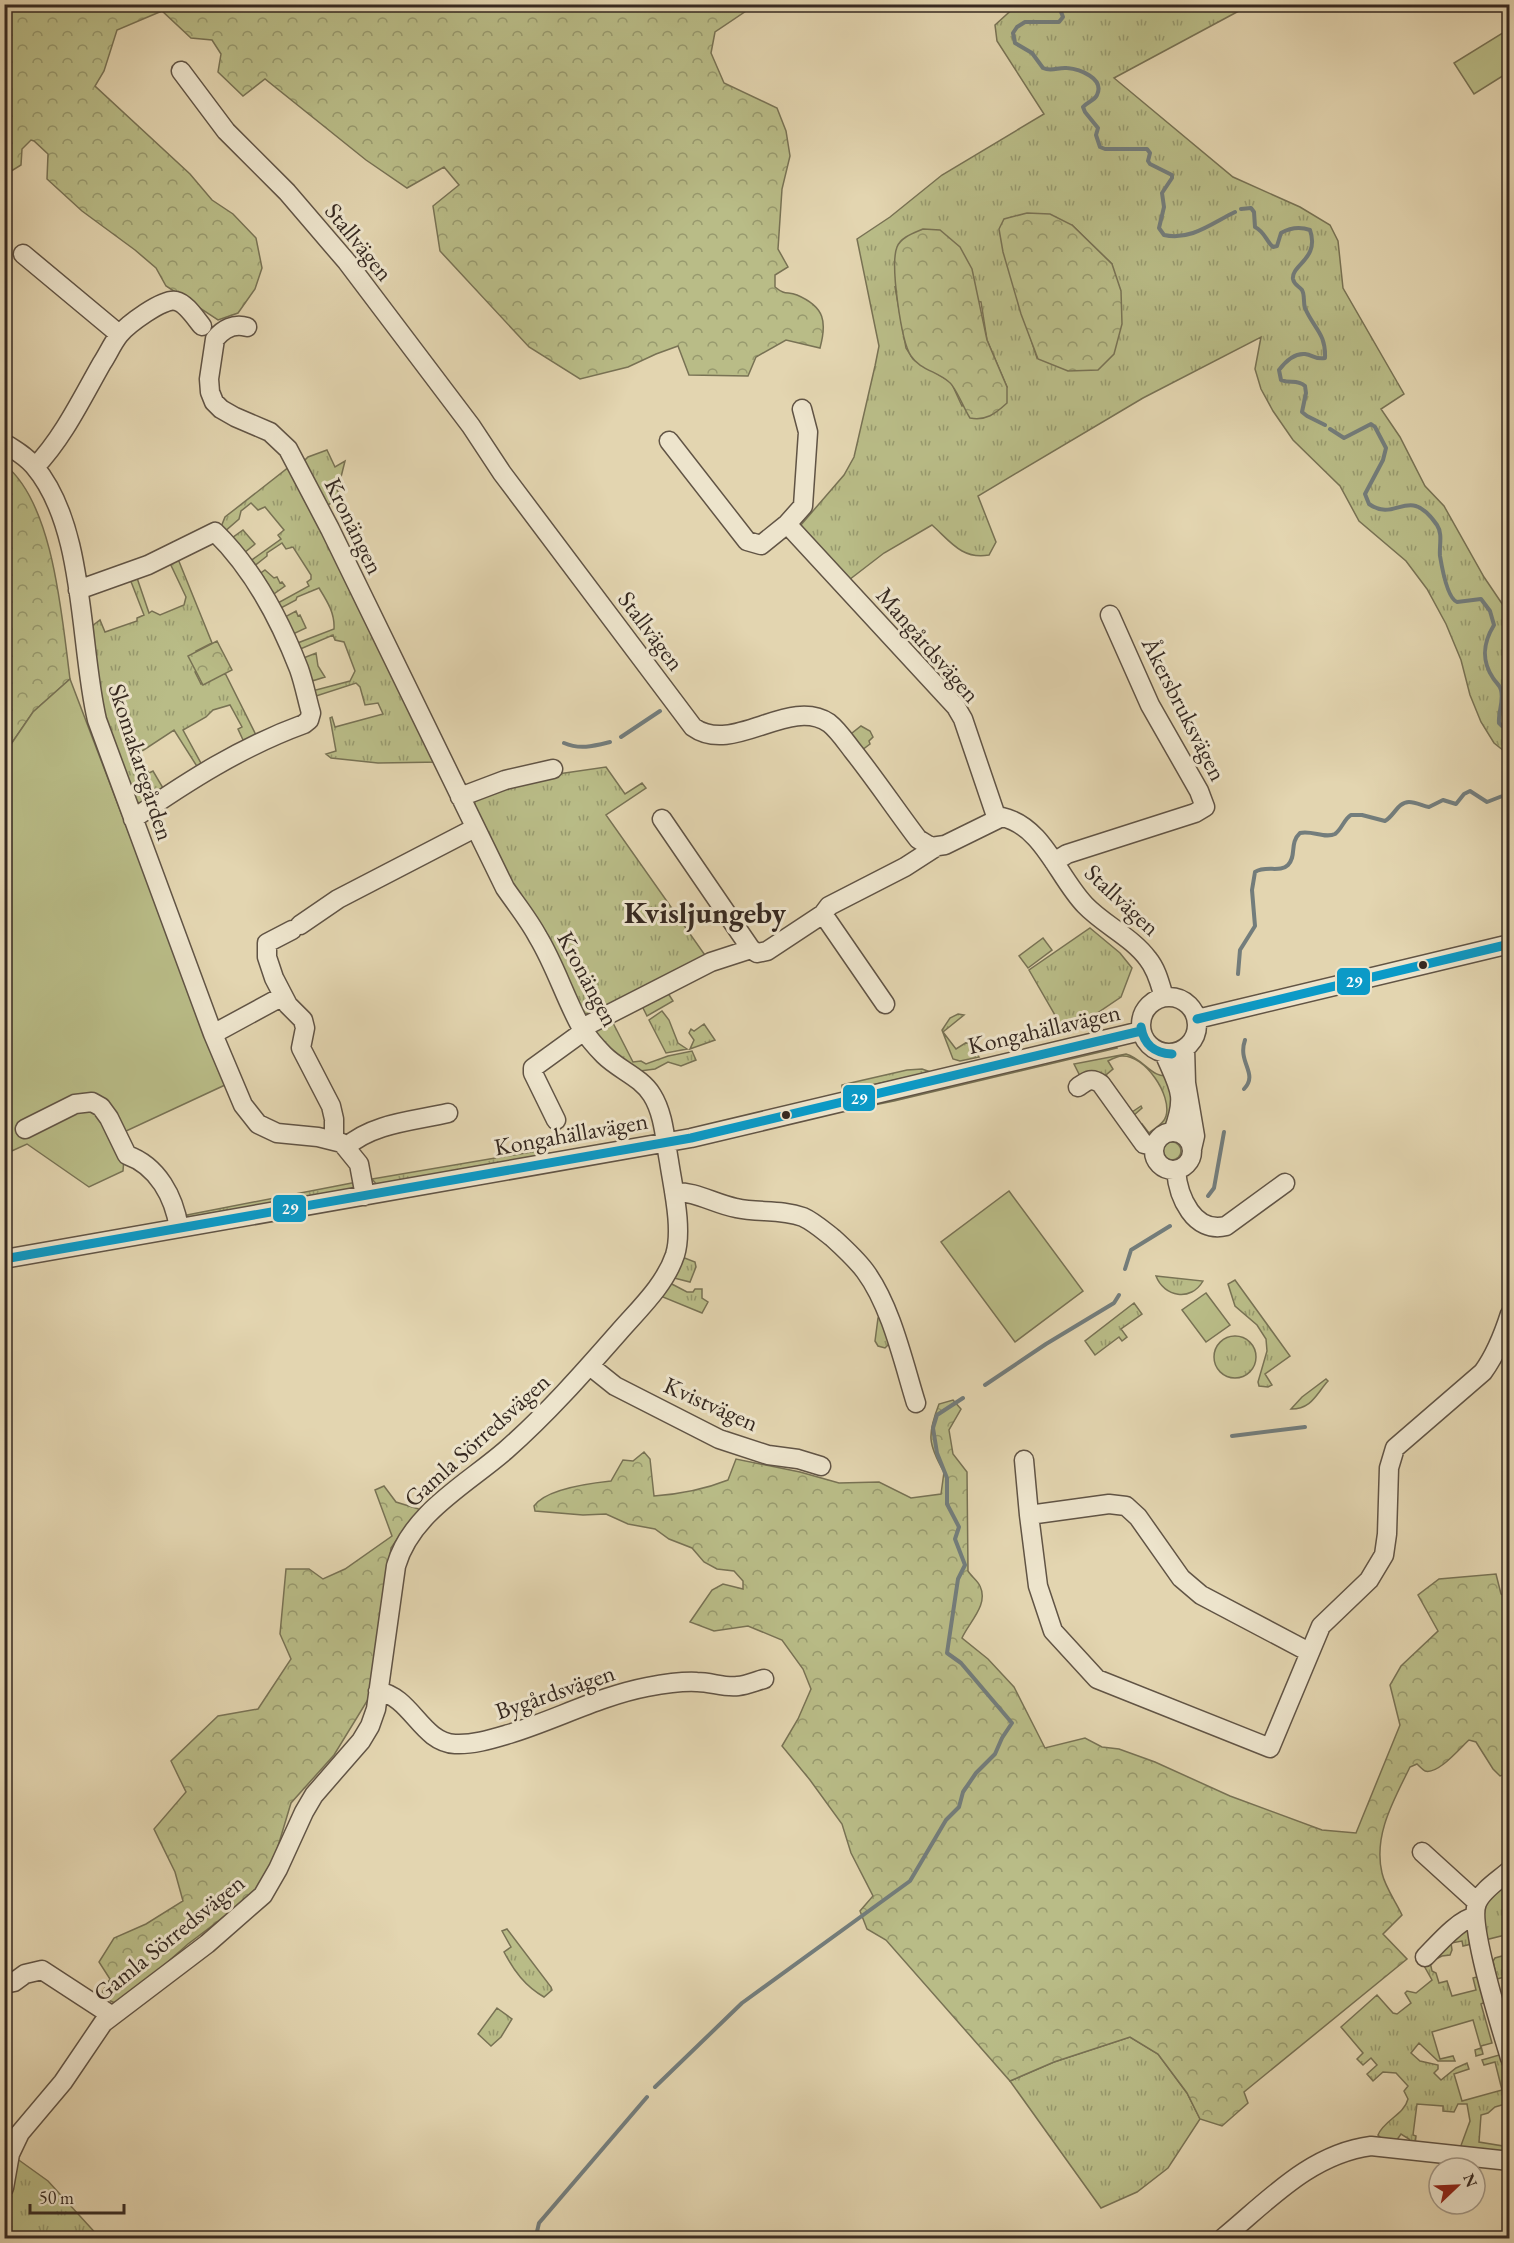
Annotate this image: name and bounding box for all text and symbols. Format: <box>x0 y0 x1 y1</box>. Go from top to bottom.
street label: Stallvägen <box>318 196 401 287</box>
street label: Kronängen <box>318 472 391 579</box>
street label: Mangårdsvägen <box>870 580 987 709</box>
street label: Stallvägen <box>611 585 692 677</box>
street label: Åkersbruksvägen <box>1134 631 1234 786</box>
street label: Skomakaregården <box>102 680 181 844</box>
street label: Stallvägen <box>1078 857 1167 943</box>
district label: Kvisljungeby <box>624 893 787 932</box>
street label: Kronängen <box>550 926 627 1032</box>
unlabelled marker <box>1417 959 1429 971</box>
line badge: 29 <box>1336 967 1371 996</box>
text: 29 <box>1346 971 1363 992</box>
street label: Kongahällavägen <box>965 996 1124 1061</box>
line badge: 29 <box>842 1084 876 1112</box>
text: 29 <box>851 1088 868 1109</box>
street label: Kongahällavägen <box>492 1105 651 1162</box>
unlabelled marker <box>780 1109 792 1121</box>
line badge: 29 <box>272 1194 307 1223</box>
text: 29 <box>282 1198 299 1219</box>
street label: Gamla Sörredsvägen <box>397 1366 556 1513</box>
street label: Kvistvägen <box>659 1369 764 1438</box>
street label: Bygårdsvägen <box>491 1656 619 1726</box>
street label: Gamla Sörredsvägen <box>87 1867 251 2008</box>
north arrow <box>1427 2156 1487 2216</box>
text: N <box>1458 2170 1483 2190</box>
scale bar <box>30 2177 124 2215</box>
text: 50 m <box>39 2186 74 2209</box>

